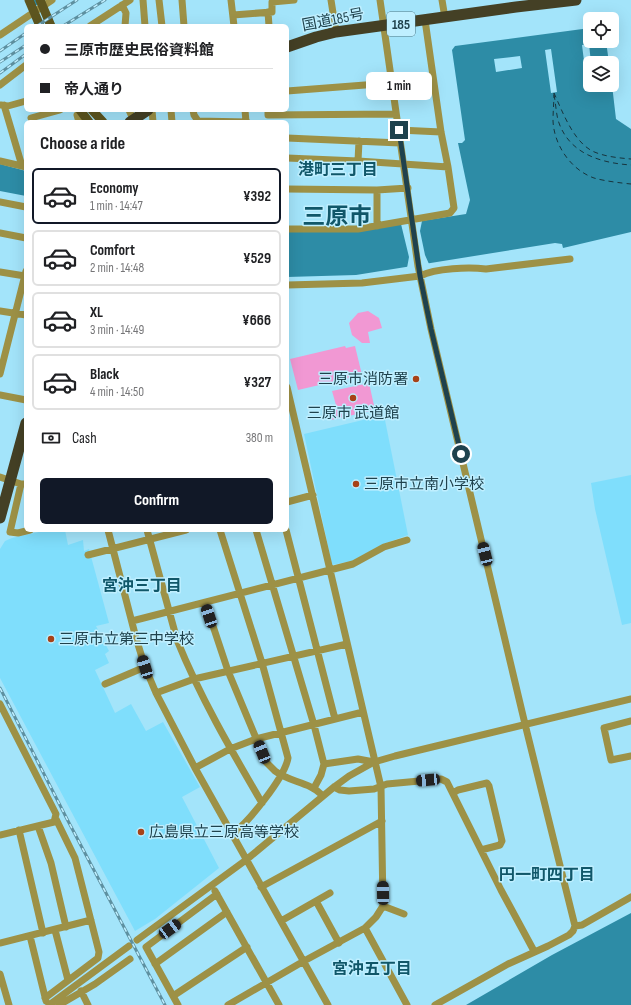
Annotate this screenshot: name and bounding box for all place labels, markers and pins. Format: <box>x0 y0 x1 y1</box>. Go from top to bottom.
place label: 三原市消防署 <box>318 370 408 389</box>
marker: 三原市消防署 <box>411 374 421 384</box>
marker: 三原市 武道館 <box>348 393 358 403</box>
place label: 三原市 武道館 <box>307 404 399 423</box>
place label: 三原市立南小学校 <box>364 475 484 494</box>
marker: 三原市立南小学校 <box>351 479 361 489</box>
place label: 三原市立第三中学校 <box>59 630 194 649</box>
marker: 三原市立第三中学校 <box>46 634 56 644</box>
place label: 広島県立三原高等学校 <box>149 823 299 842</box>
marker: 広島県立三原高等学校 <box>136 827 146 837</box>

